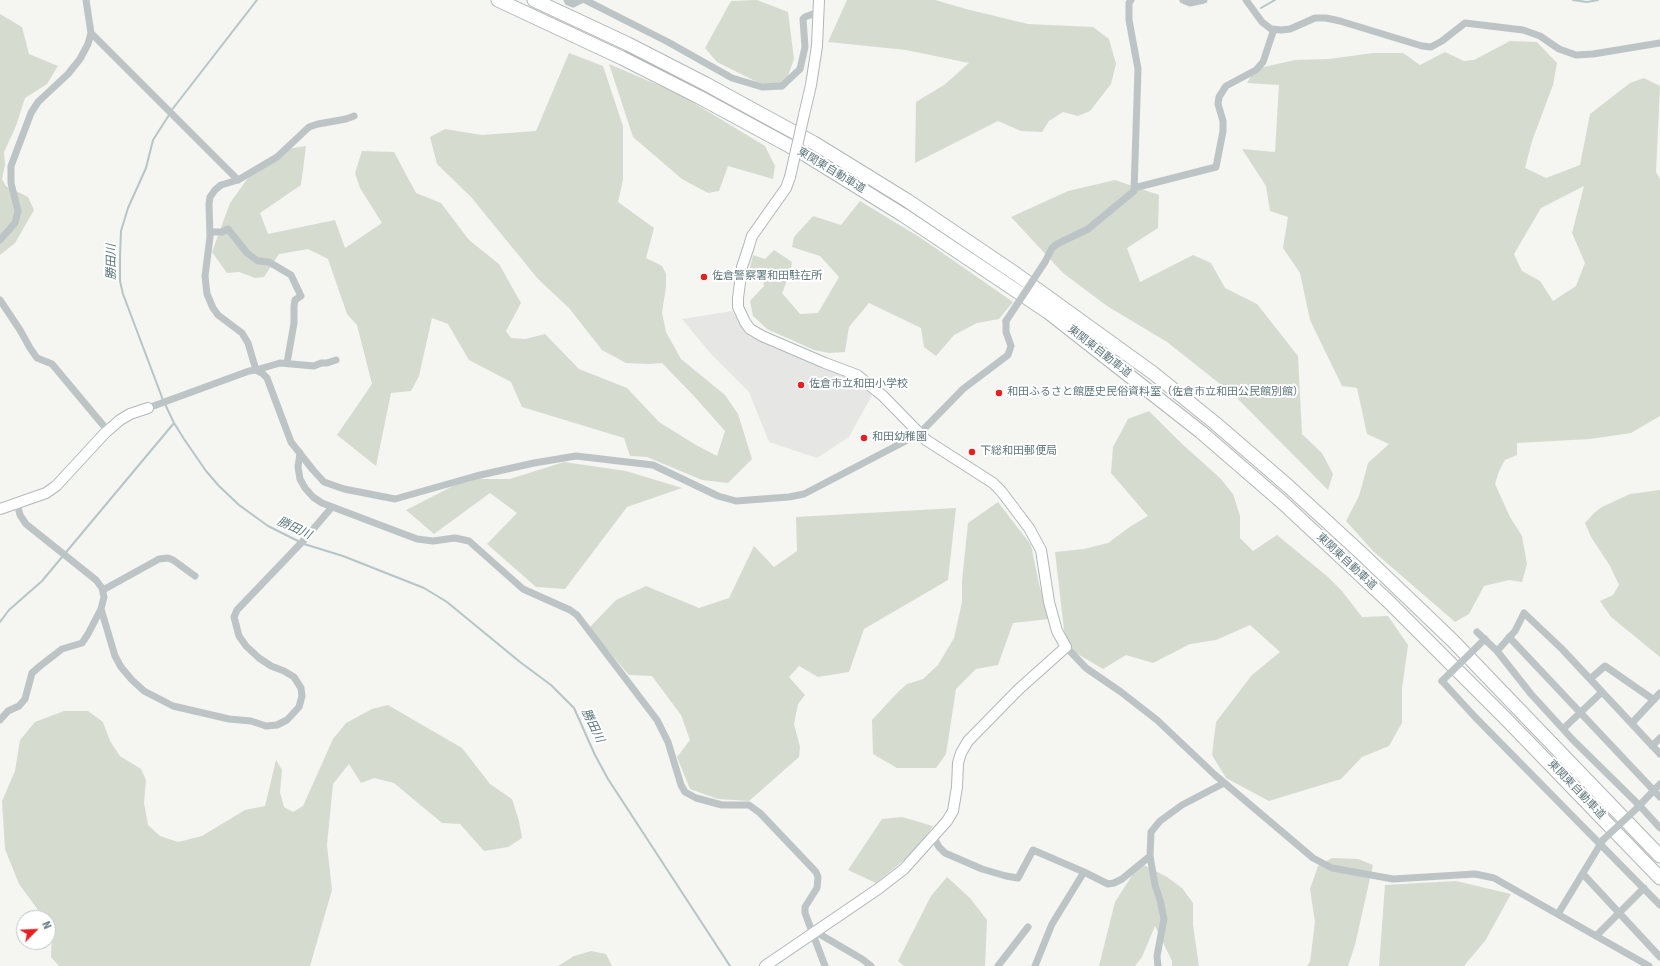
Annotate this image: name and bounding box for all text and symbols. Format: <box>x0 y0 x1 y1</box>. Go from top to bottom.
street label: 東関東自動車道 <box>795 146 867 196</box>
water label: 勝田川 <box>105 244 119 280</box>
place label: 佐倉警察署和田駐在所 <box>712 270 822 284</box>
marker: 佐倉警察署和田駐在所 <box>699 272 709 282</box>
street label: 東関東自動車道 <box>1065 323 1133 381</box>
place label: 佐倉市立和田小学校 <box>809 378 908 392</box>
marker: 佐倉市立和田小学校 <box>796 380 806 390</box>
place label: 和田ふるさと館歴史民俗資料室（佐倉市立和田公民館別館） <box>1007 386 1304 400</box>
marker: 和田ふるさと館歴史民俗資料室（佐倉市立和田公民館別館） <box>994 388 1004 398</box>
place label: 和田幼稚園 <box>872 431 927 445</box>
marker: 和田幼稚園 <box>859 433 869 443</box>
place label: 下総和田郵便局 <box>980 445 1057 459</box>
marker: 下総和田郵便局 <box>967 447 977 457</box>
water label: 勝田川 <box>275 515 313 543</box>
street label: 東関東自動車道 <box>1313 531 1379 593</box>
water label: 勝田川 <box>578 707 606 745</box>
street label: 東関東自動車道 <box>1545 758 1607 822</box>
north arrow <box>16 910 56 950</box>
text: N <box>38 919 55 932</box>

